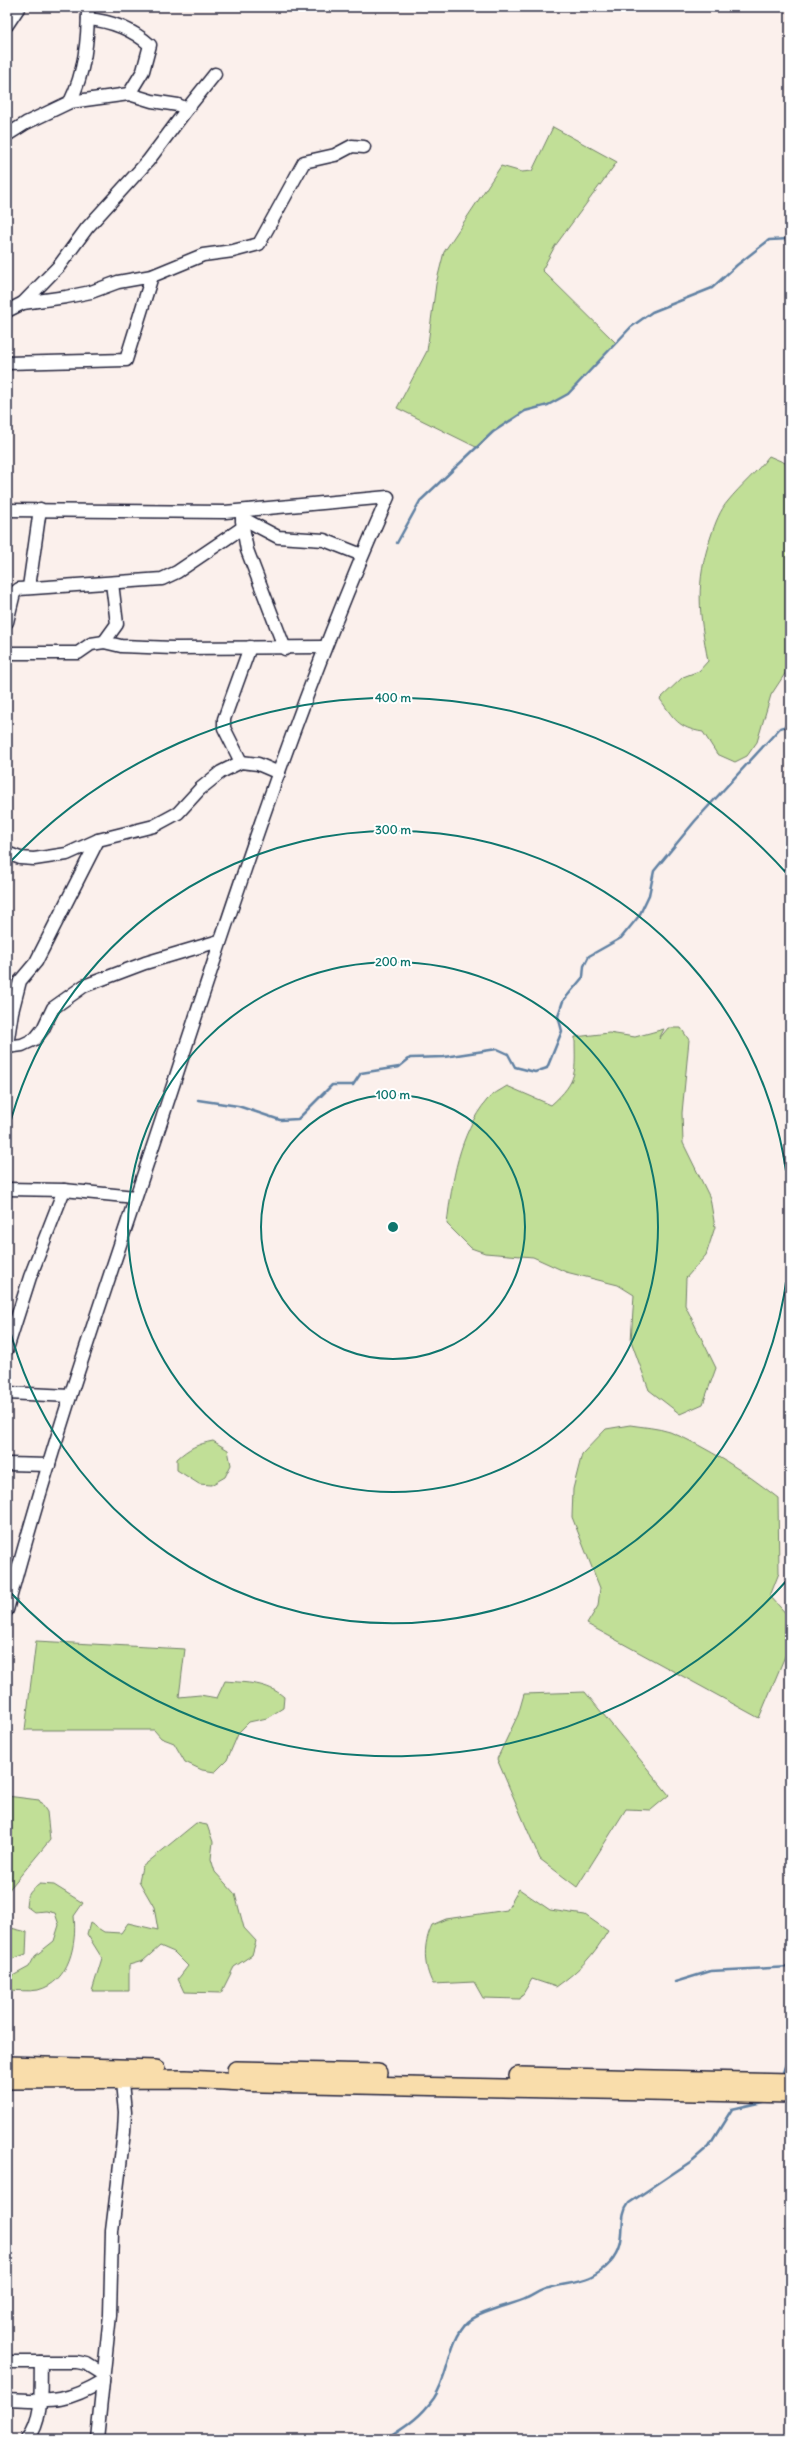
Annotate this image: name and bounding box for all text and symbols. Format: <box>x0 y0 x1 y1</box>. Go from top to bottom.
text: 400 m <box>375 690 412 705</box>
text: 300 m <box>375 822 411 837</box>
text: 200 m <box>375 954 411 969</box>
text: 100 m <box>376 1087 410 1102</box>
centre of rings <box>386 1220 400 1234</box>

